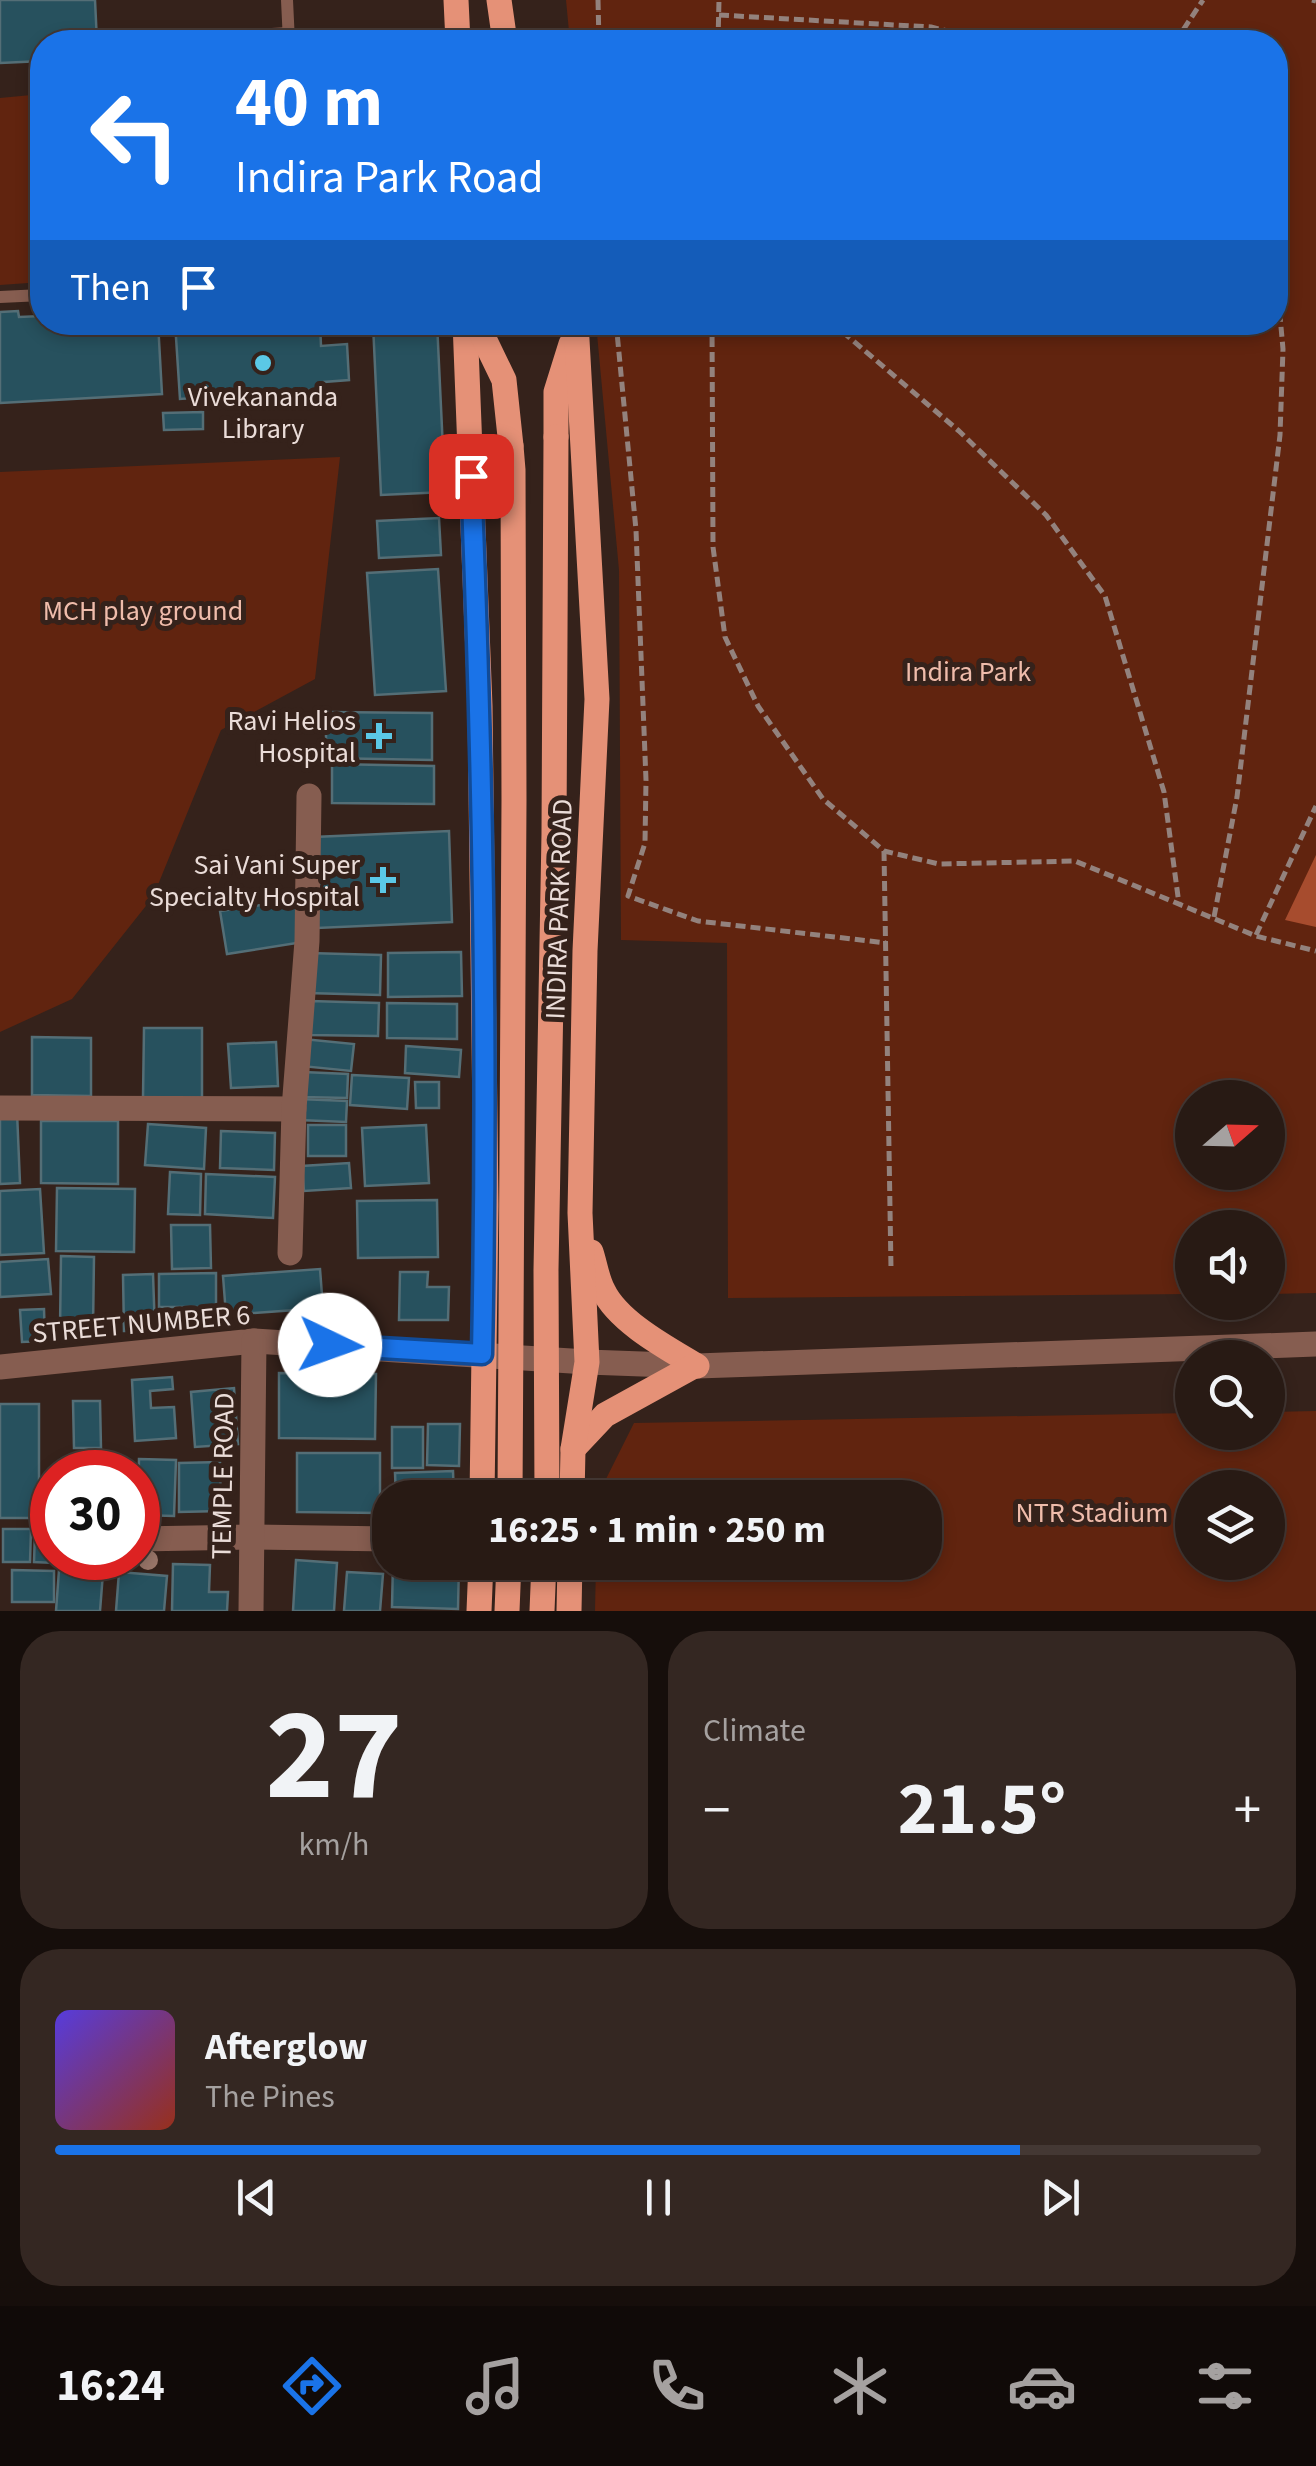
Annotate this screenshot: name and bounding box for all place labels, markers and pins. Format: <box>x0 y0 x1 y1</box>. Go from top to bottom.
marker: Vivekananda Library <box>252 352 274 374</box>
place label: Vivekananda Library <box>188 377 338 449</box>
pin <box>429 434 514 519</box>
place label: Ravi Helios Hospital <box>227 701 356 773</box>
marker: Ravi Helios Hospital <box>366 723 392 749</box>
place label: Sai Vani Super Specialty Hospital <box>149 845 360 917</box>
marker: Sai Vani Super Specialty Hospital <box>370 867 396 893</box>

